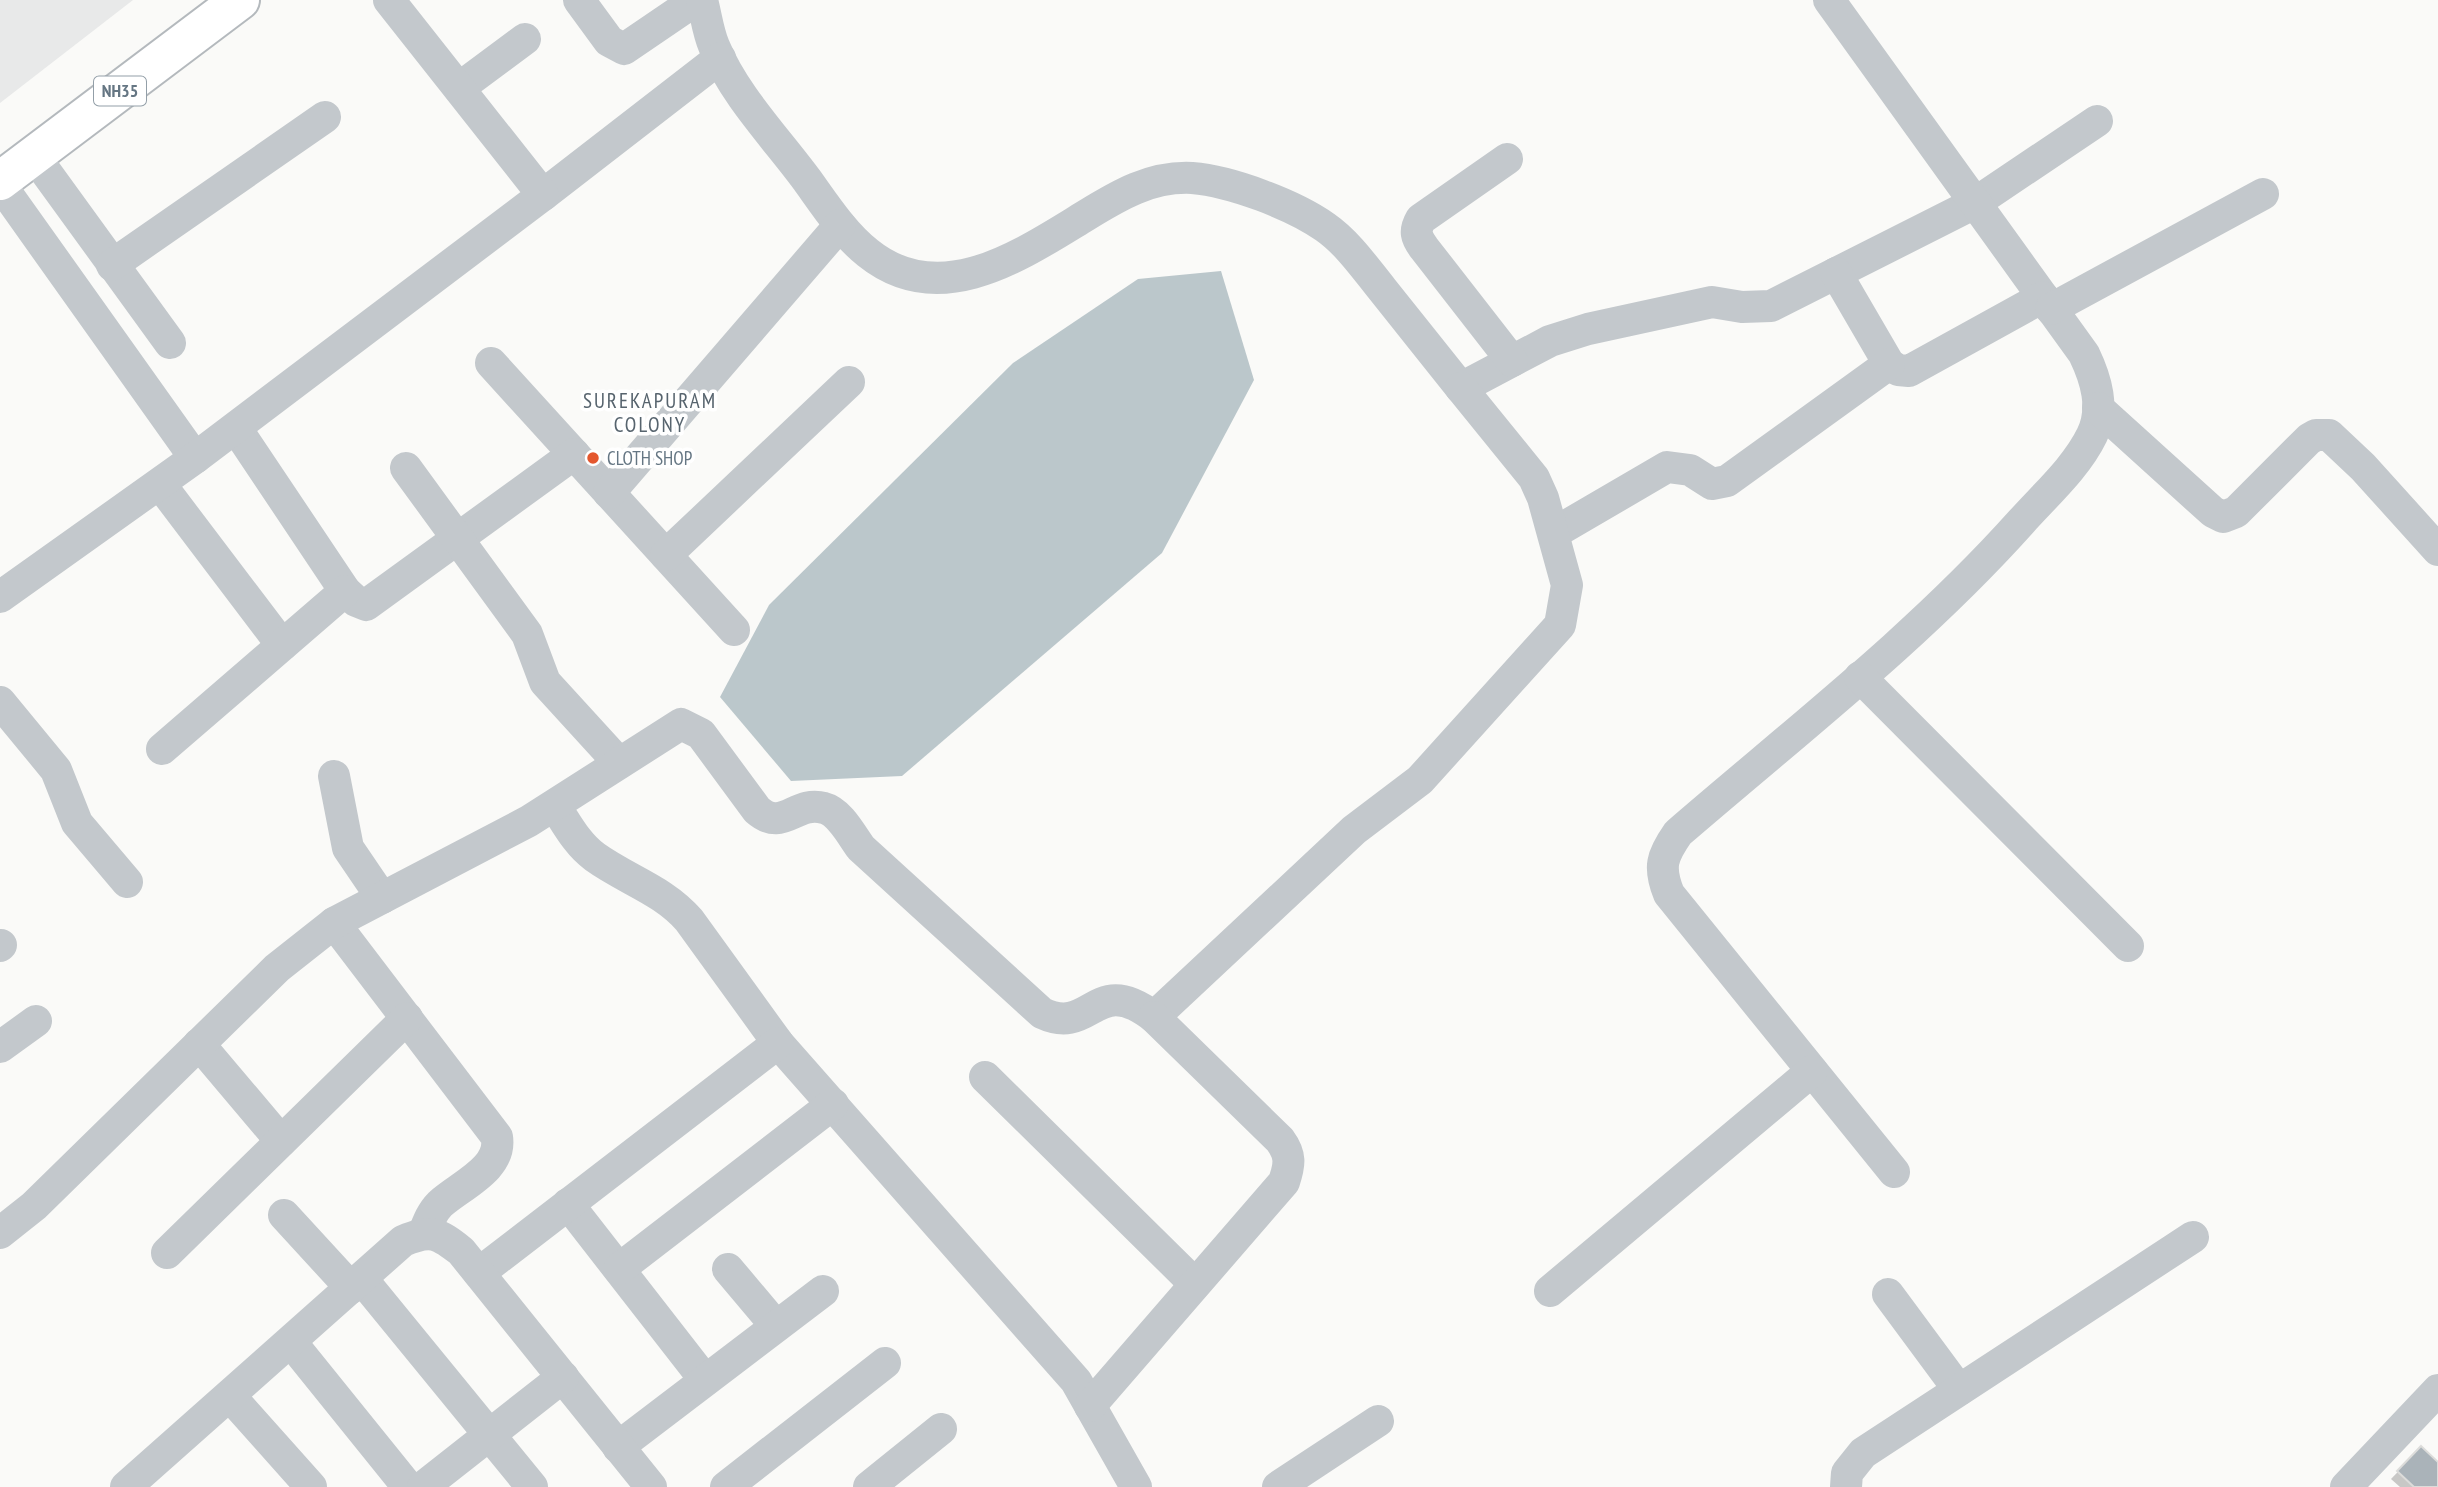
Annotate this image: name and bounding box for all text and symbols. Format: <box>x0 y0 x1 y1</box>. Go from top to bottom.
road number: NH35 <box>94 76 146 106</box>
district label: SUREKAPURAM COLONY <box>583 387 717 438</box>
place label: CLOTH SHOP <box>607 446 693 470</box>
marker: CLOTH SHOP <box>585 450 601 466</box>

